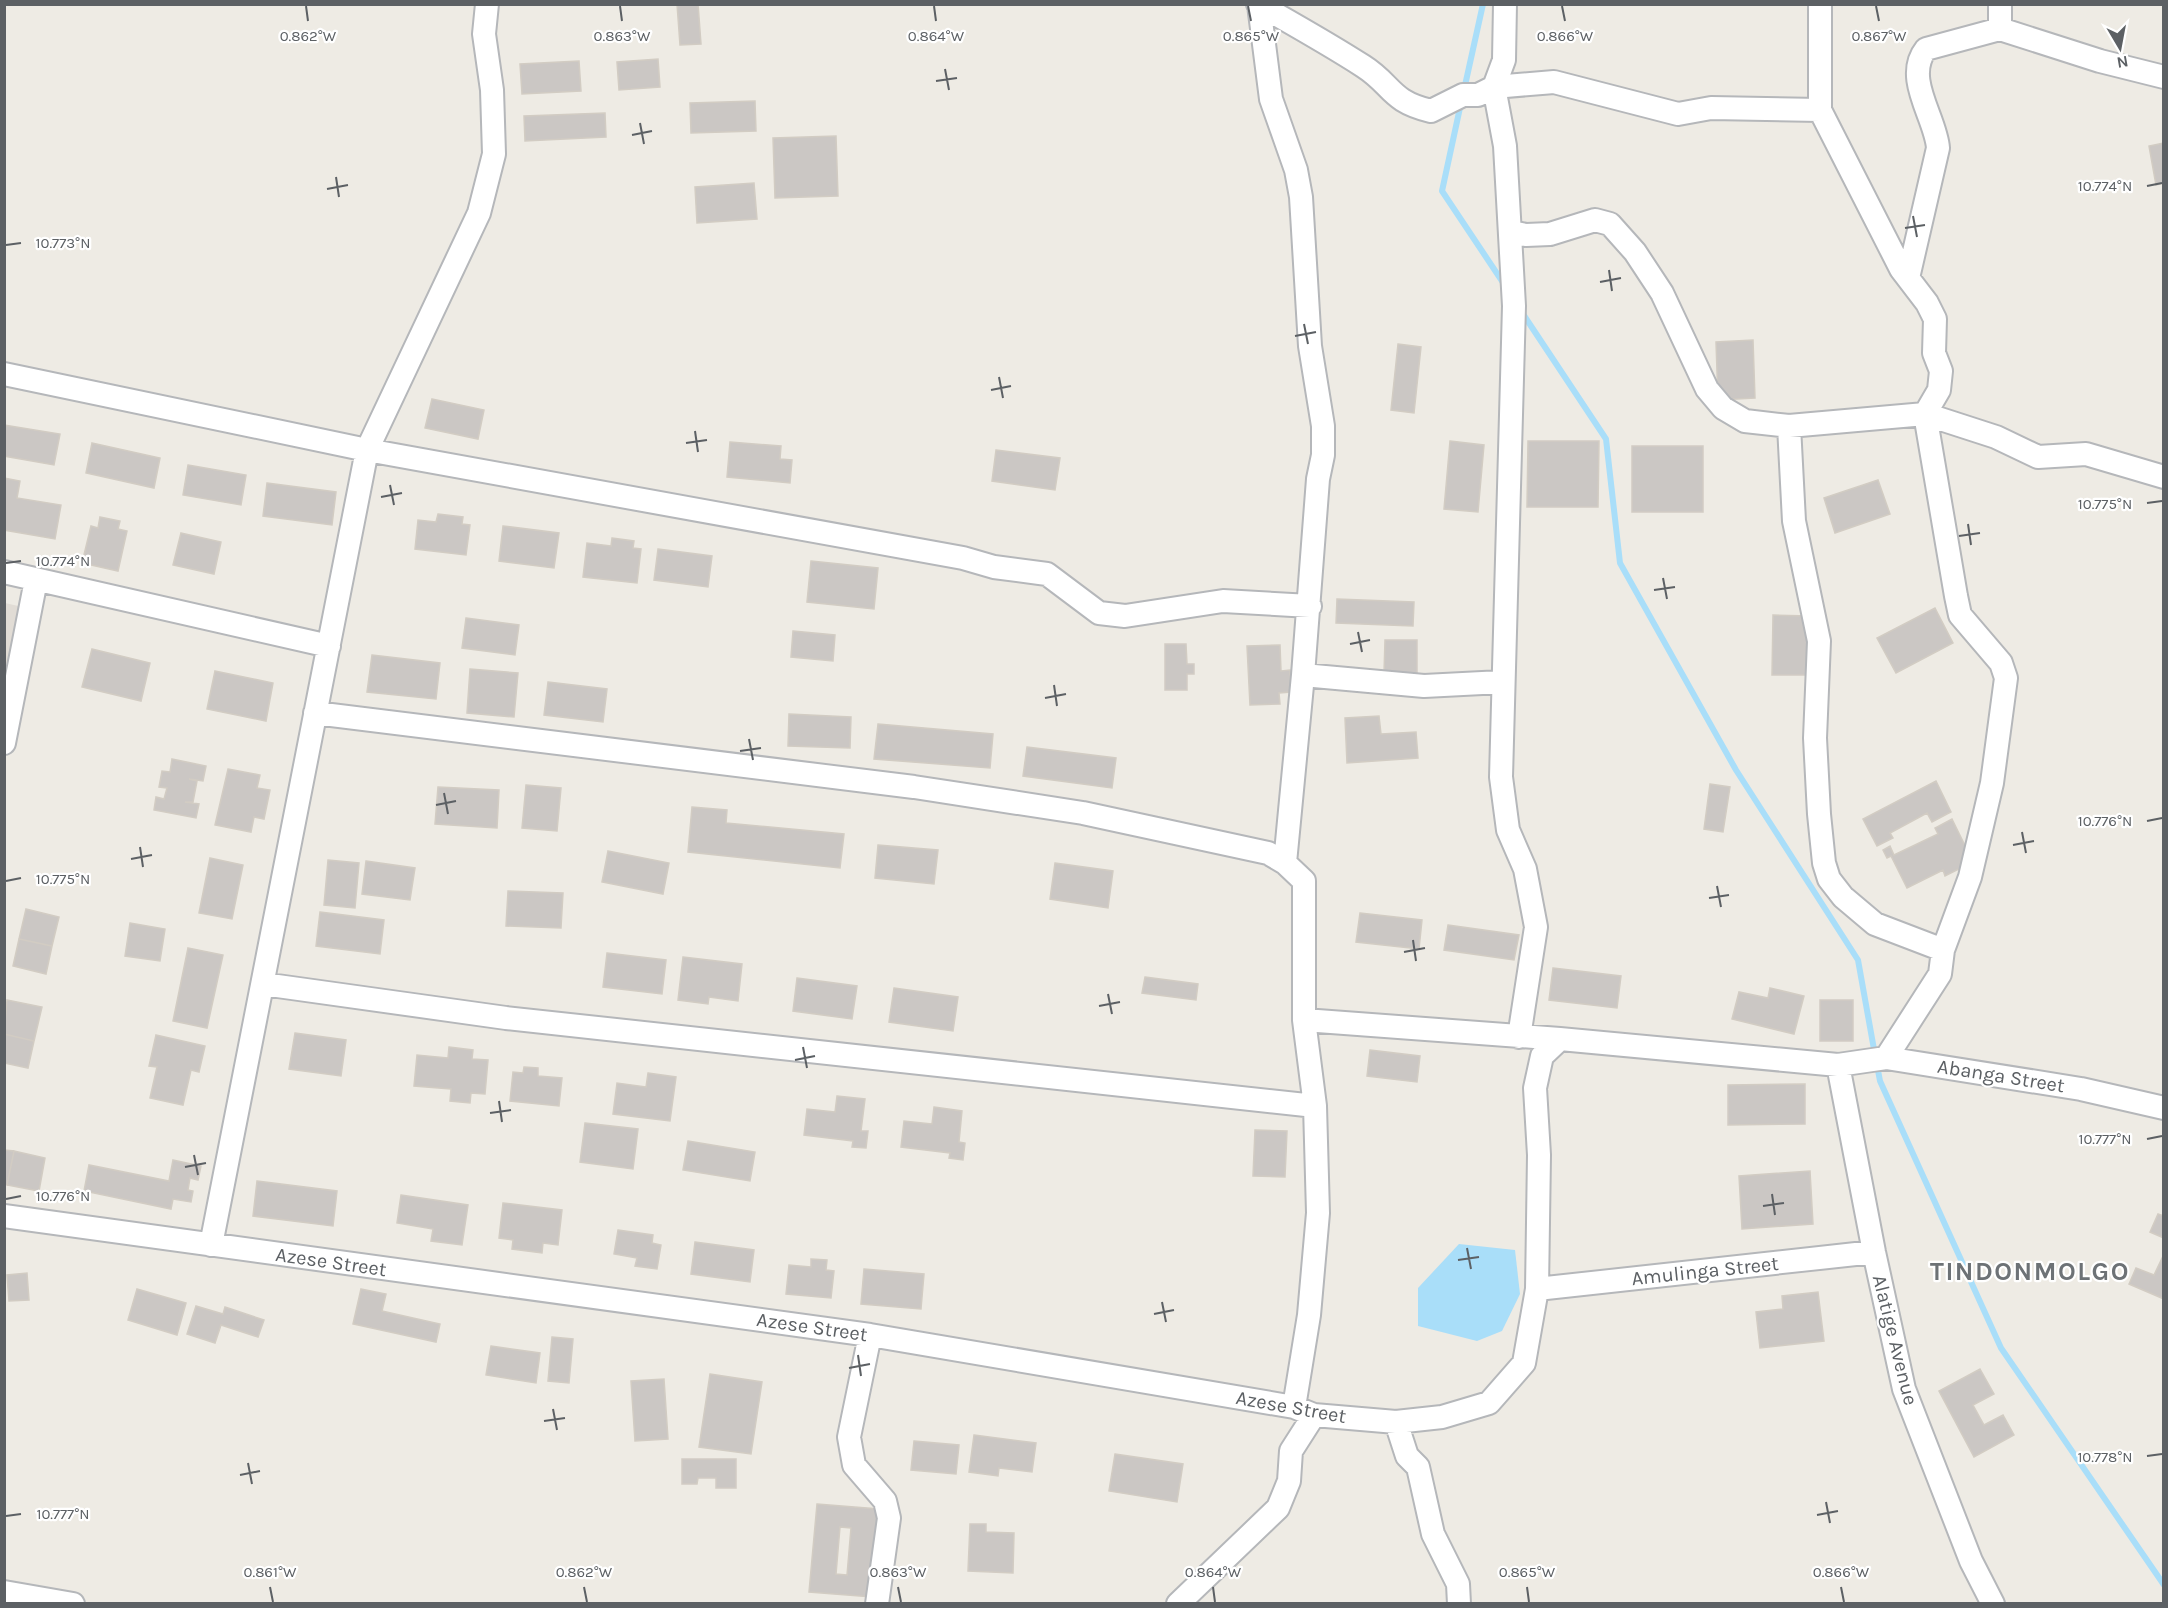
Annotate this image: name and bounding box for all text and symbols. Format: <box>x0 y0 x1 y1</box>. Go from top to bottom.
north arrow <box>2090 18 2150 78</box>
text: 0.862°W <box>280 27 337 45</box>
text: 0.863°W <box>594 27 651 45</box>
text: 0.864°W <box>908 27 965 45</box>
text: 0.865°W <box>1223 27 1280 45</box>
text: 0.866°W <box>1537 27 1594 45</box>
text: 0.867°W <box>1852 27 1907 45</box>
text: N <box>2115 52 2130 73</box>
text: 10.774°N <box>2078 177 2132 195</box>
text: 10.773°N <box>36 234 90 252</box>
text: 10.775°N <box>2078 495 2132 513</box>
text: 10.774°N <box>36 552 90 570</box>
text: 10.776°N <box>2078 812 2132 830</box>
text: 10.775°N <box>36 870 90 888</box>
street label: Abanga Street <box>1936 1055 2067 1097</box>
text: 10.777°N <box>2078 1130 2132 1148</box>
text: 10.776°N <box>36 1187 90 1205</box>
street label: Azese Street <box>274 1243 388 1281</box>
street label: Amulinga Street <box>1630 1252 1780 1290</box>
district label: TINDONMOLGO <box>1930 1256 2130 1287</box>
street label: Alatige Avenue <box>1868 1272 1922 1408</box>
street label: Azese Street <box>755 1308 869 1346</box>
street label: Azese Street <box>1234 1386 1348 1428</box>
text: 10.778°N <box>2077 1448 2133 1466</box>
text: 10.777°N <box>36 1505 90 1523</box>
text: 0.861°W <box>244 1563 297 1581</box>
text: 0.862°W <box>556 1563 613 1581</box>
text: 0.863°W <box>870 1563 927 1581</box>
text: 0.864°W <box>1185 1563 1242 1581</box>
text: 0.865°W <box>1499 1563 1556 1581</box>
text: 0.866°W <box>1813 1563 1870 1581</box>

